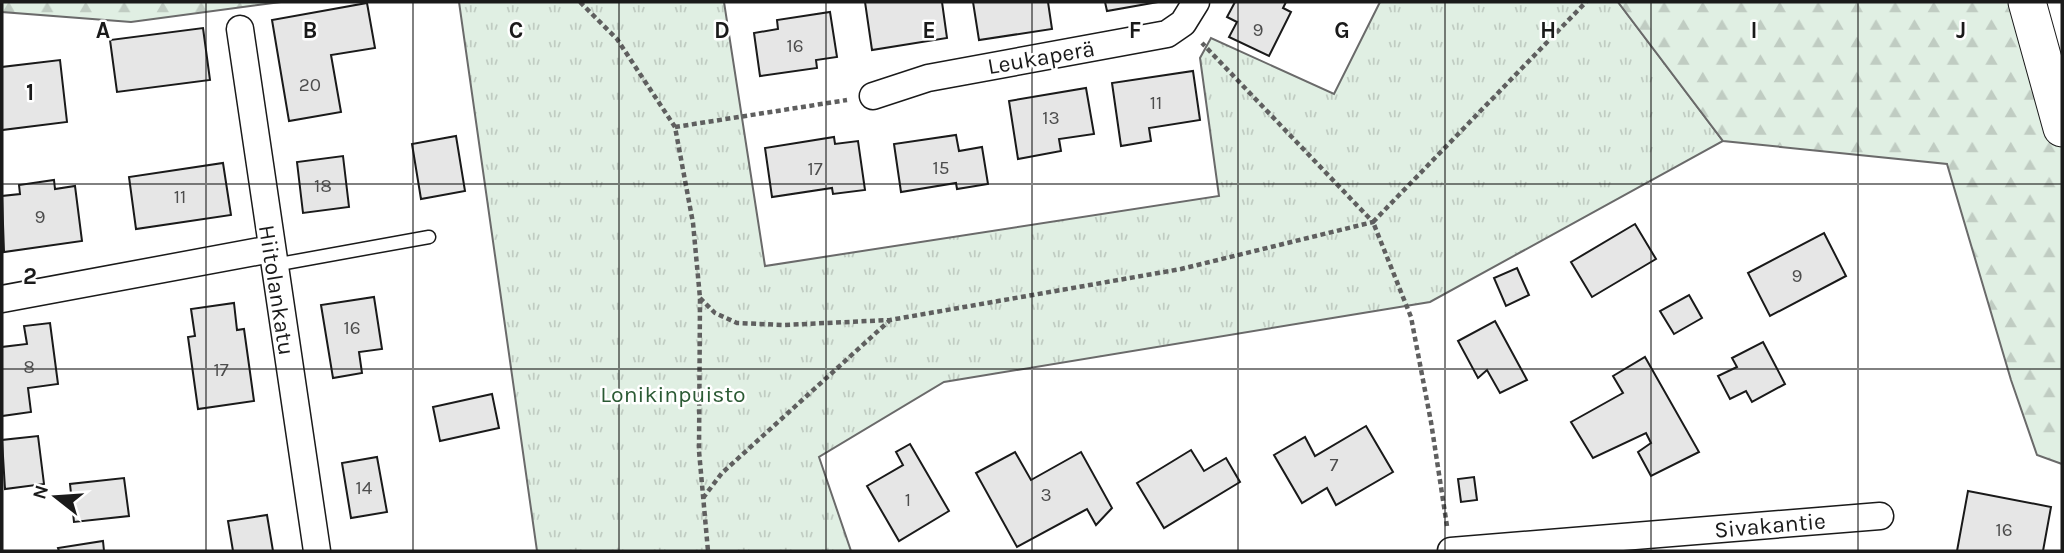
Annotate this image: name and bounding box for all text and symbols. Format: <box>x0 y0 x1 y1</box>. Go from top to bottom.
text: A <box>96 17 110 44</box>
text: B <box>303 17 317 44</box>
text: C <box>509 17 523 44</box>
text: D <box>714 17 730 44</box>
text: E <box>922 17 936 44</box>
text: F <box>1129 17 1141 44</box>
text: G <box>1334 17 1350 44</box>
text: H <box>1540 17 1556 44</box>
text: I <box>1750 17 1758 44</box>
text: J <box>1956 17 1966 44</box>
house number: 9 <box>1252 19 1264 41</box>
house number: 16 <box>786 35 804 57</box>
street label: Leukaperä <box>985 35 1097 80</box>
house number: 20 <box>299 74 321 96</box>
text: 1 <box>26 79 34 106</box>
house number: 11 <box>1150 92 1162 114</box>
house number: 13 <box>1042 107 1060 129</box>
house number: 15 <box>932 157 950 179</box>
house number: 17 <box>807 158 823 180</box>
house number: 18 <box>314 175 332 197</box>
house number: 11 <box>174 186 186 208</box>
house number: 9 <box>34 206 46 228</box>
street label: Hiitolankatu <box>253 223 300 357</box>
text: 2 <box>23 263 37 290</box>
house number: 9 <box>1791 265 1803 287</box>
house number: 16 <box>343 317 361 339</box>
house number: 8 <box>23 356 35 378</box>
house number: 17 <box>213 359 229 381</box>
park label: Lonikinpuisto <box>600 381 746 408</box>
house number: 7 <box>1330 454 1339 476</box>
north arrow <box>21 462 91 532</box>
house number: 14 <box>356 477 373 499</box>
text: N <box>28 483 53 502</box>
house number: 3 <box>1040 484 1052 506</box>
house number: 1 <box>905 489 911 511</box>
street label: Sivakantie <box>1713 507 1827 544</box>
house number: 16 <box>1995 519 2013 541</box>

